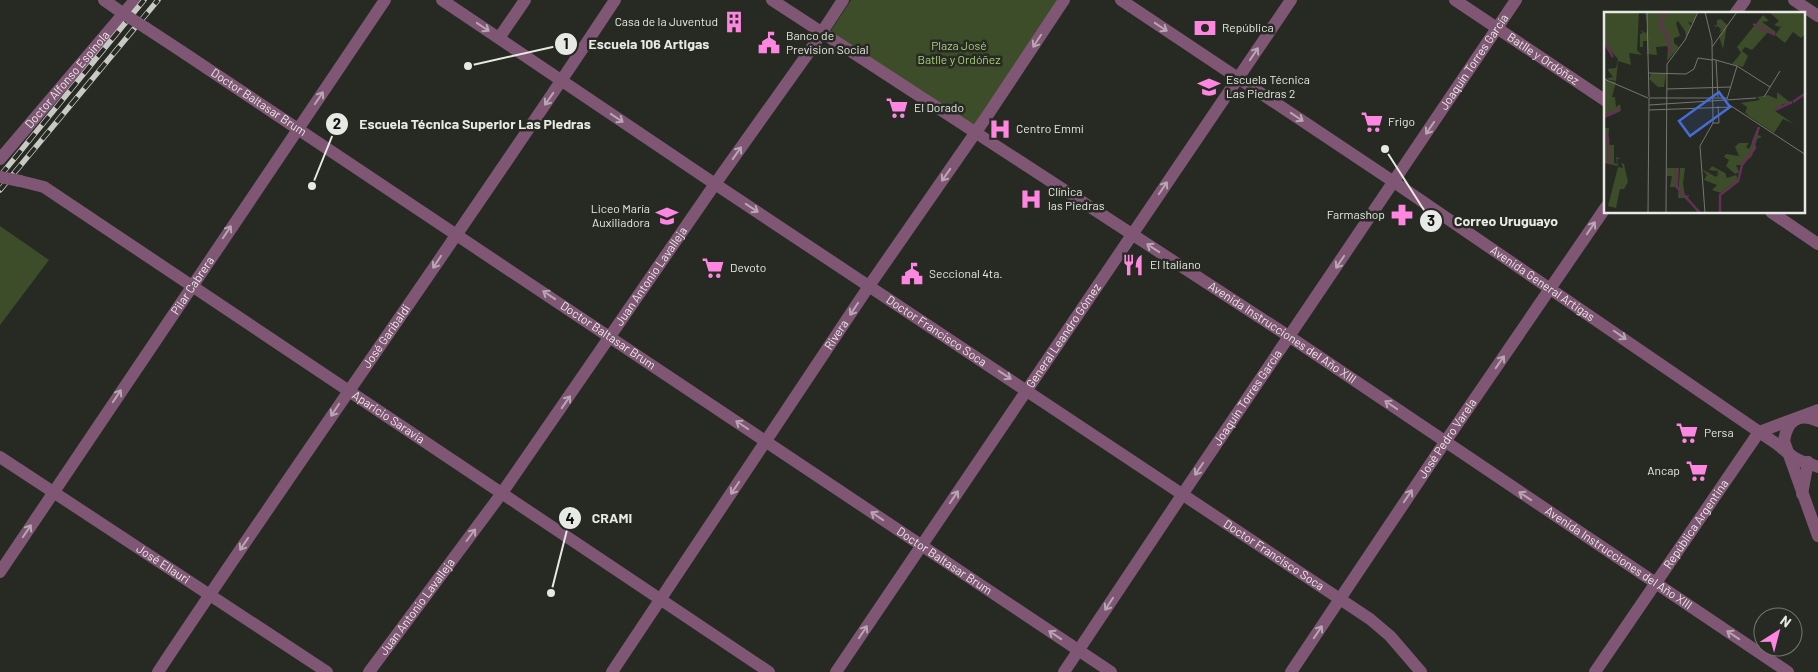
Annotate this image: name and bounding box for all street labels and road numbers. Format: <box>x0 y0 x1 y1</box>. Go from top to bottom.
street label: Joaquín Torres García <box>1436 11 1511 112</box>
street label: Doctor Alfonso Espínola <box>21 28 112 131</box>
street label: Batlle y Ordóñez <box>1505 29 1582 87</box>
street label: Doctor Baltasar Brum <box>209 65 310 138</box>
street label: Juan Antonio Lavalleja <box>611 224 689 328</box>
street label: Avenida General Artigas <box>1488 242 1598 324</box>
street label: Pilar Cabrera <box>167 254 216 317</box>
street label: Avenida Instrucciones del Año XIII <box>1206 278 1359 386</box>
street label: General Leandro Gómez <box>1022 280 1103 390</box>
street label: Doctor Francisco Soca <box>884 292 990 369</box>
street label: Doctor Baltasar Brum <box>558 298 659 372</box>
street label: José Garibaldi <box>359 301 413 370</box>
street label: Rivera <box>821 317 851 352</box>
street label: Joaquín Torres García <box>1210 347 1284 448</box>
street label: Aparicio Saravia <box>350 387 428 446</box>
street label: José Pedro Varela <box>1415 395 1479 481</box>
street label: República Argentina <box>1660 476 1731 571</box>
street label: Avenida Instrucciones del Año XIII <box>1543 503 1695 612</box>
street label: Doctor Francisco Soca <box>1221 516 1327 593</box>
street label: Doctor Baltasar Brum <box>895 523 995 597</box>
street label: José Ellauri <box>134 541 193 586</box>
street label: Juan Antonio Lavalleja <box>376 555 457 658</box>

